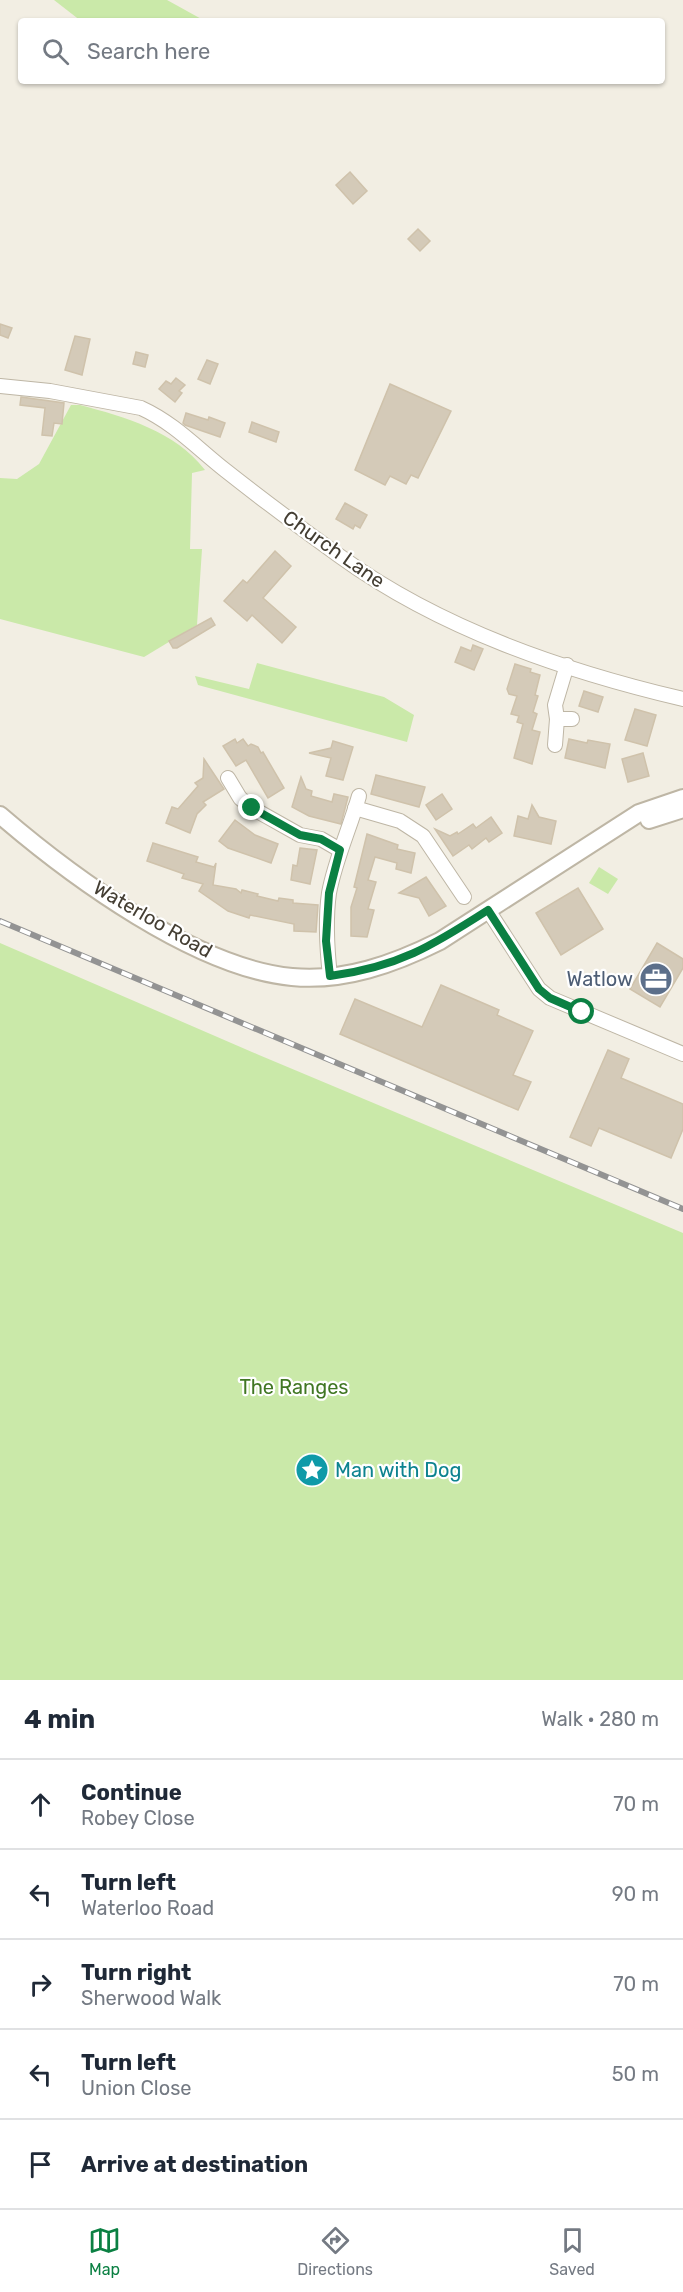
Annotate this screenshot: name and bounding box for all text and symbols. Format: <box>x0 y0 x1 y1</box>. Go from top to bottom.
search box <box>18 18 665 84</box>
icon: search <box>39 35 72 68</box>
text: Search here <box>87 38 210 65</box>
street label: Church Lane <box>279 505 389 593</box>
route end <box>238 794 264 820</box>
street label: Waterloo Road <box>89 875 217 963</box>
office icon: Watlow <box>638 961 674 997</box>
place label: Watlow <box>567 967 633 991</box>
route start <box>568 998 594 1024</box>
park label: The Ranges <box>239 1375 349 1399</box>
place icon: Man with Dog <box>294 1452 330 1488</box>
place label: Man with Dog <box>335 1458 461 1482</box>
text: 4 min <box>24 1704 95 1735</box>
text: Walk · 280 m <box>541 1707 659 1731</box>
text: Continue <box>81 1779 182 1806</box>
icon: ahead <box>24 1788 57 1821</box>
text: 70 m <box>613 1792 659 1816</box>
text: Robey Close <box>81 1806 195 1830</box>
text: Turn left <box>81 1869 176 1896</box>
icon: left <box>24 1878 57 1911</box>
text: 90 m <box>612 1882 659 1906</box>
text: Waterloo Road <box>81 1896 214 1920</box>
text: Turn right <box>81 1959 191 1986</box>
icon: right <box>24 1968 57 2001</box>
text: 70 m <box>613 1972 659 1996</box>
text: Sherwood Walk <box>81 1986 221 2010</box>
text: Turn left <box>81 2049 176 2076</box>
icon: left <box>24 2058 57 2091</box>
text: 50 m <box>612 2062 659 2086</box>
text: Union Close <box>81 2076 192 2100</box>
icon: arrive <box>24 2148 57 2181</box>
text: Arrive at destination <box>81 2151 308 2178</box>
tab: Map <box>88 2224 121 2279</box>
tab: Directions <box>297 2224 373 2279</box>
tab: Saved <box>549 2224 595 2279</box>

